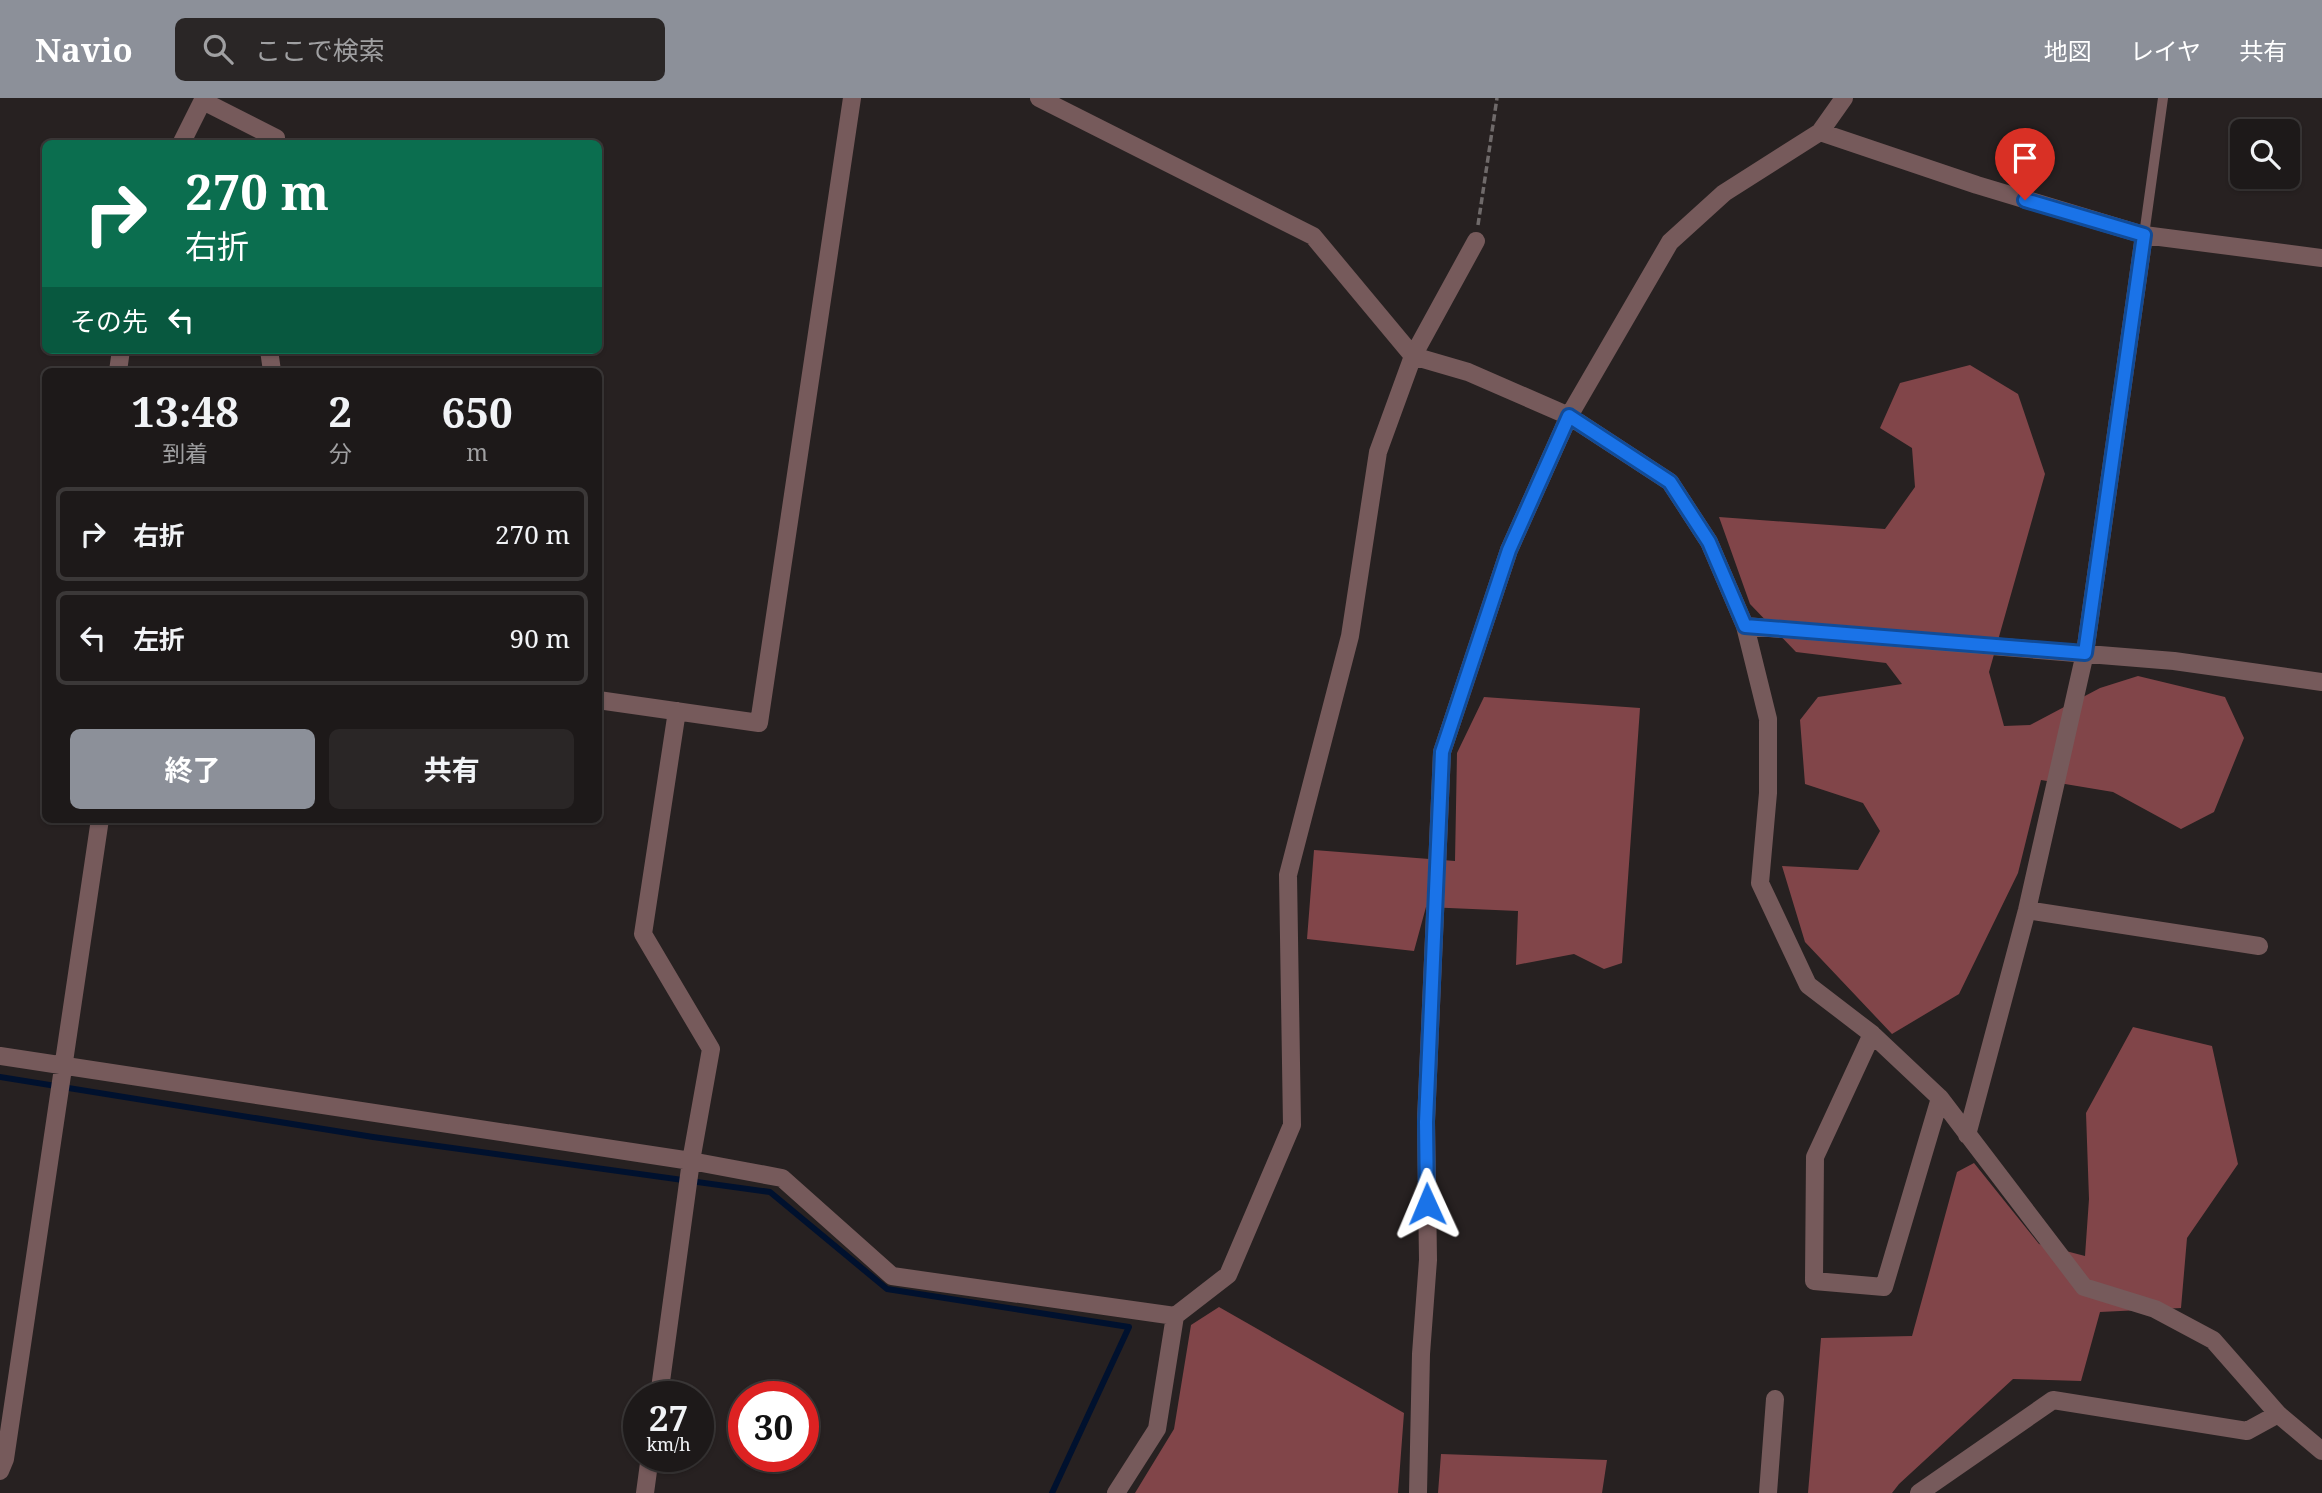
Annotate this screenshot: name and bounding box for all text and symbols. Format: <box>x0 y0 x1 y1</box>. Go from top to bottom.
search box <box>175 18 665 81</box>
text: Navio <box>35 27 133 72</box>
icon: search <box>199 30 237 68</box>
text: ここで検索 <box>255 32 385 68</box>
text: 地図 <box>2044 34 2092 67</box>
text: レイヤ <box>2130 34 2201 67</box>
text: 共有 <box>2239 34 2287 67</box>
map controls <box>2230 119 2300 189</box>
button: search <box>2230 119 2300 189</box>
pin <box>1995 128 2055 200</box>
icon: arrive <box>2006 139 2044 177</box>
text: 270 m <box>185 158 329 224</box>
icon: right <box>70 168 161 259</box>
text: 右折 <box>185 224 249 267</box>
icon: left <box>162 301 200 339</box>
text: その先 <box>70 303 148 339</box>
text: 13:48 <box>131 382 239 439</box>
text: 2 <box>328 382 352 439</box>
text: 650 <box>441 383 513 440</box>
text: m <box>466 436 488 468</box>
text: 到着 <box>162 437 208 469</box>
text: 分 <box>329 437 352 469</box>
icon: right <box>74 515 112 553</box>
text: 270 m <box>495 516 570 552</box>
text: 右折 <box>133 517 185 553</box>
icon: left <box>74 619 112 657</box>
text: 90 m <box>510 620 570 656</box>
text: 左折 <box>133 621 185 657</box>
button: 終了 <box>70 729 315 809</box>
button: 共有 <box>329 729 574 809</box>
position arrow <box>1390 1167 1464 1241</box>
speed limit sign: 30 <box>728 1381 819 1472</box>
text: 27 <box>649 1394 688 1441</box>
text: km/h <box>646 1432 691 1456</box>

